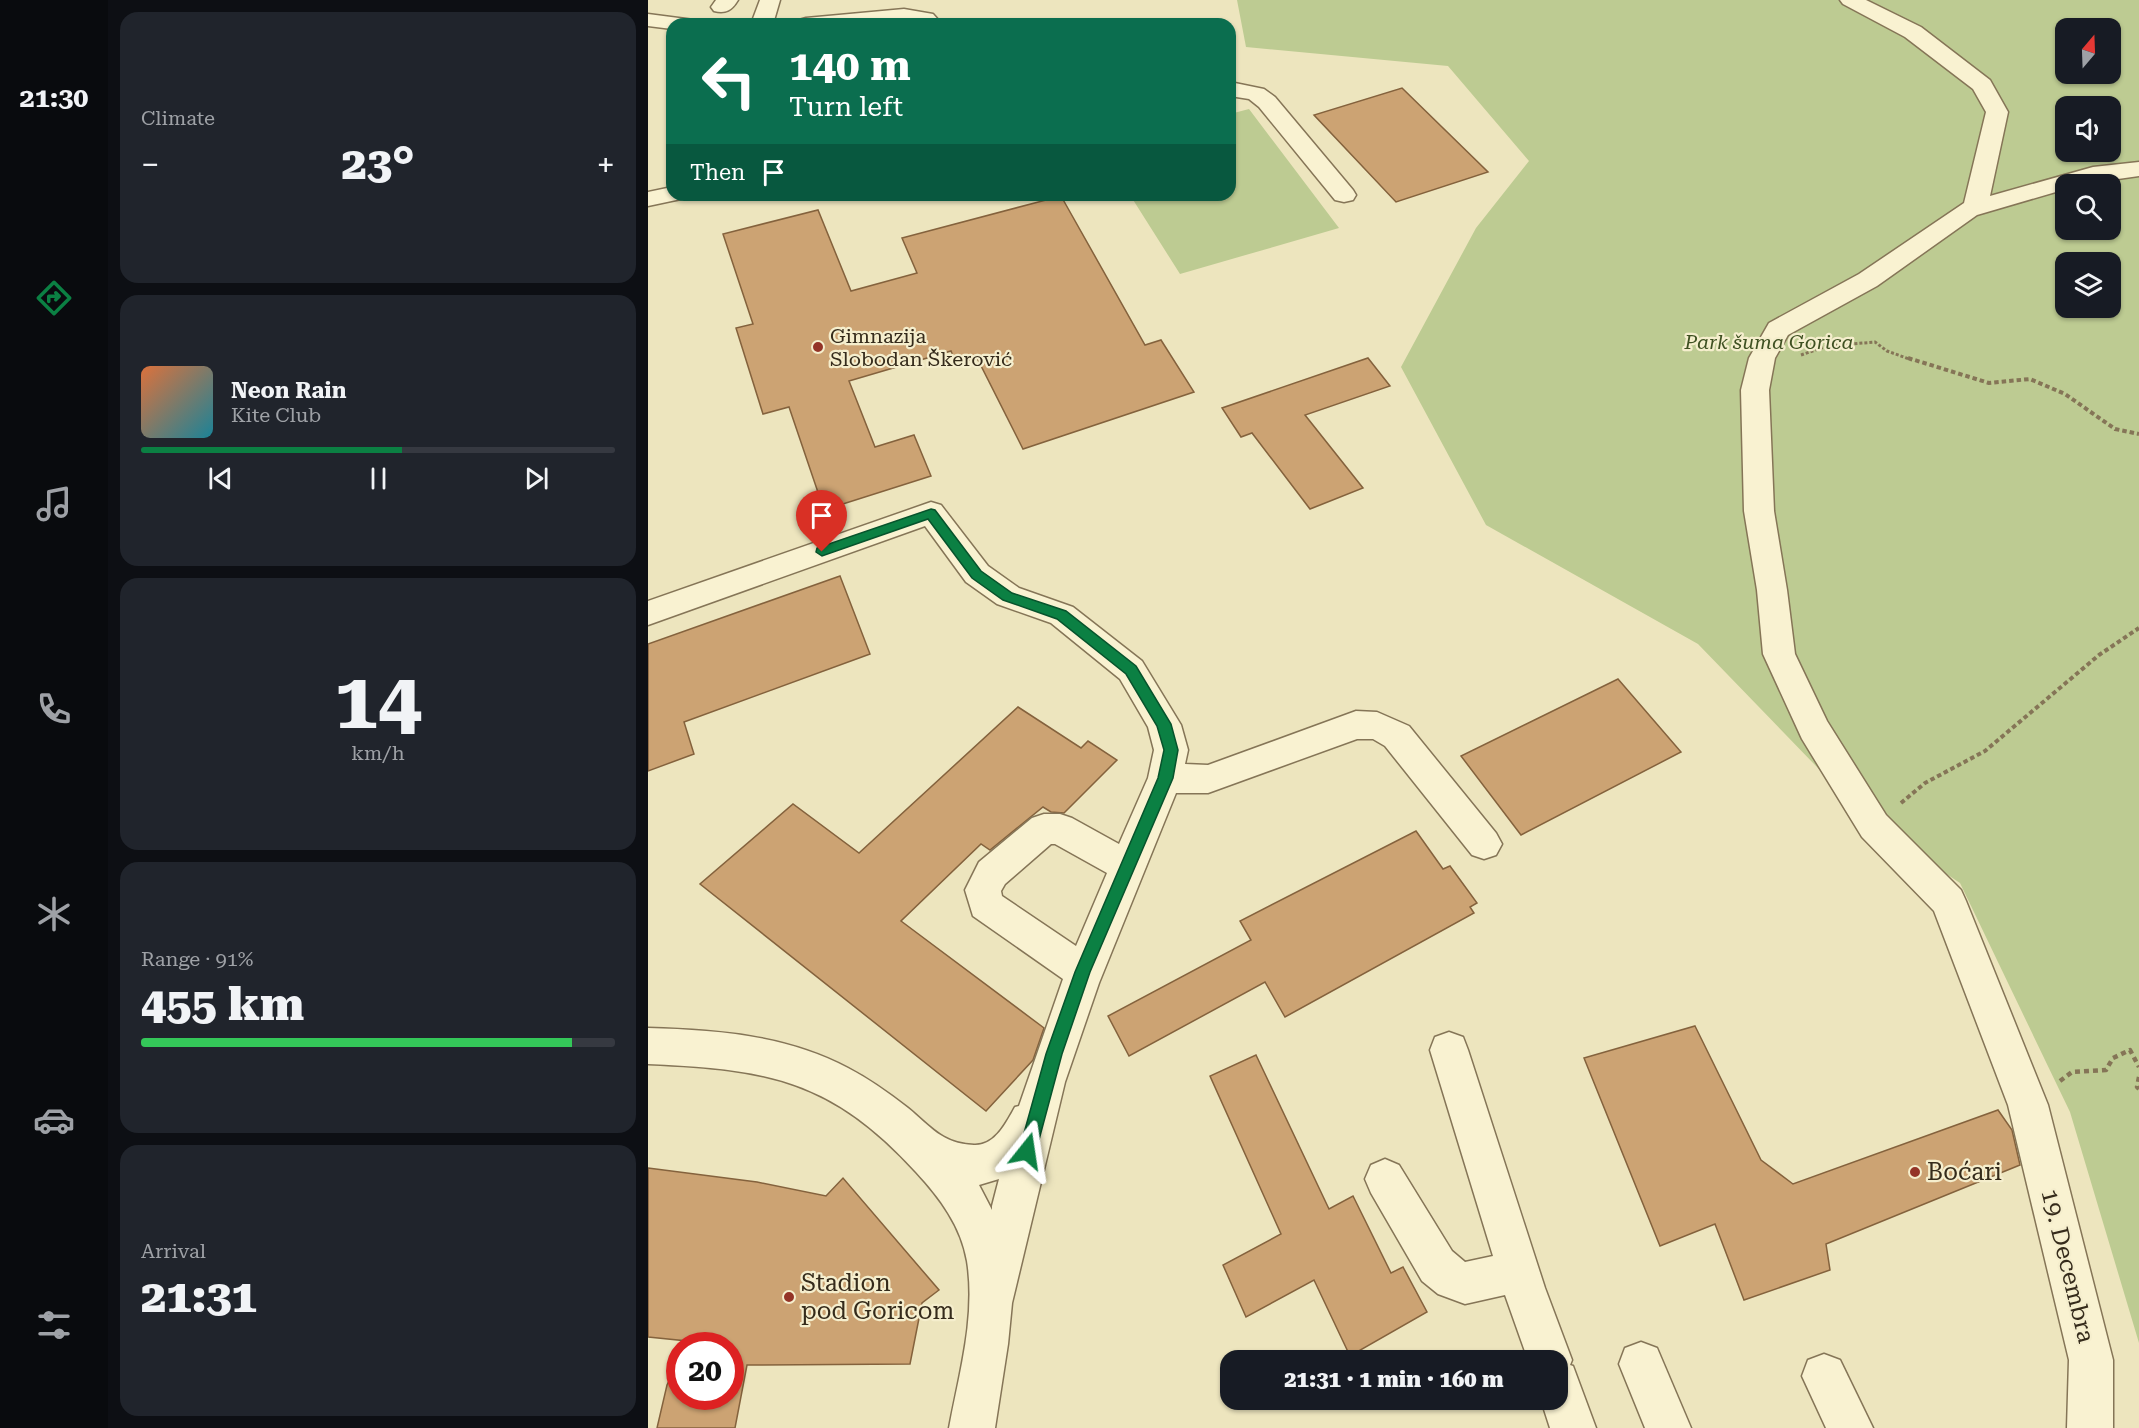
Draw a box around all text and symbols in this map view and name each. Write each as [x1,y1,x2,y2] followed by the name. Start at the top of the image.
[2055,18,2121,84] north arrow
[2055,18,2121,318] map controls
[789,41,911,90] text: 140 m
[690,42,768,120] icon: left
[20,82,88,114] text: 21:30
[789,91,903,123] text: Turn left
[2055,96,2121,162] button: sound
[141,106,215,130] text: Climate
[342,137,415,190] text: 23°
[141,145,159,184] text: −
[597,145,615,184] text: +
[757,156,790,189] icon: arrive
[690,160,745,185] text: Then
[2055,174,2121,240] button: search
[2055,252,2121,318] button: layers
[33,277,75,319] icon: directions
[830,324,1012,371] place label: Gimnazija Slobodan Škerović
[1683,330,1854,354] park label: Park šuma Gorica
[811,340,825,354] marker: Gimnazija Slobodan Škerović
[231,378,346,403] text: Neon Rain
[231,403,321,427] text: Kite Club
[204,462,237,495] icon: previous
[362,462,395,495] icon: pause
[520,462,553,495] icon: next
[33,483,75,525] icon: music
[796,490,847,552] pin
[805,499,838,532] icon: arrive
[334,656,422,747] text: 14
[33,688,75,730] icon: phone
[351,741,405,765] text: km/h
[33,893,75,935] icon: climate
[141,947,253,971] text: Range · 91%
[141,978,304,1031] text: 455 km
[33,1099,75,1141] icon: car
[995,1119,1059,1183] position arrow
[1927,1158,2002,1186] place label: Boćari
[1908,1165,1922,1179] marker: Boćari
[2035,1186,2101,1346] street label: 19. Decembra
[141,1239,206,1263] text: Arrival
[801,1269,954,1325] place label: Stadion pod Goricom
[141,1270,257,1323] text: 21:31
[782,1290,796,1304] marker: Stadion pod Goricom
[33,1304,75,1346] icon: filters
[666,1332,744,1410] speed limit sign: 20
[1284,1367,1504,1392] text: 21:31 · 1 min · 160 m

